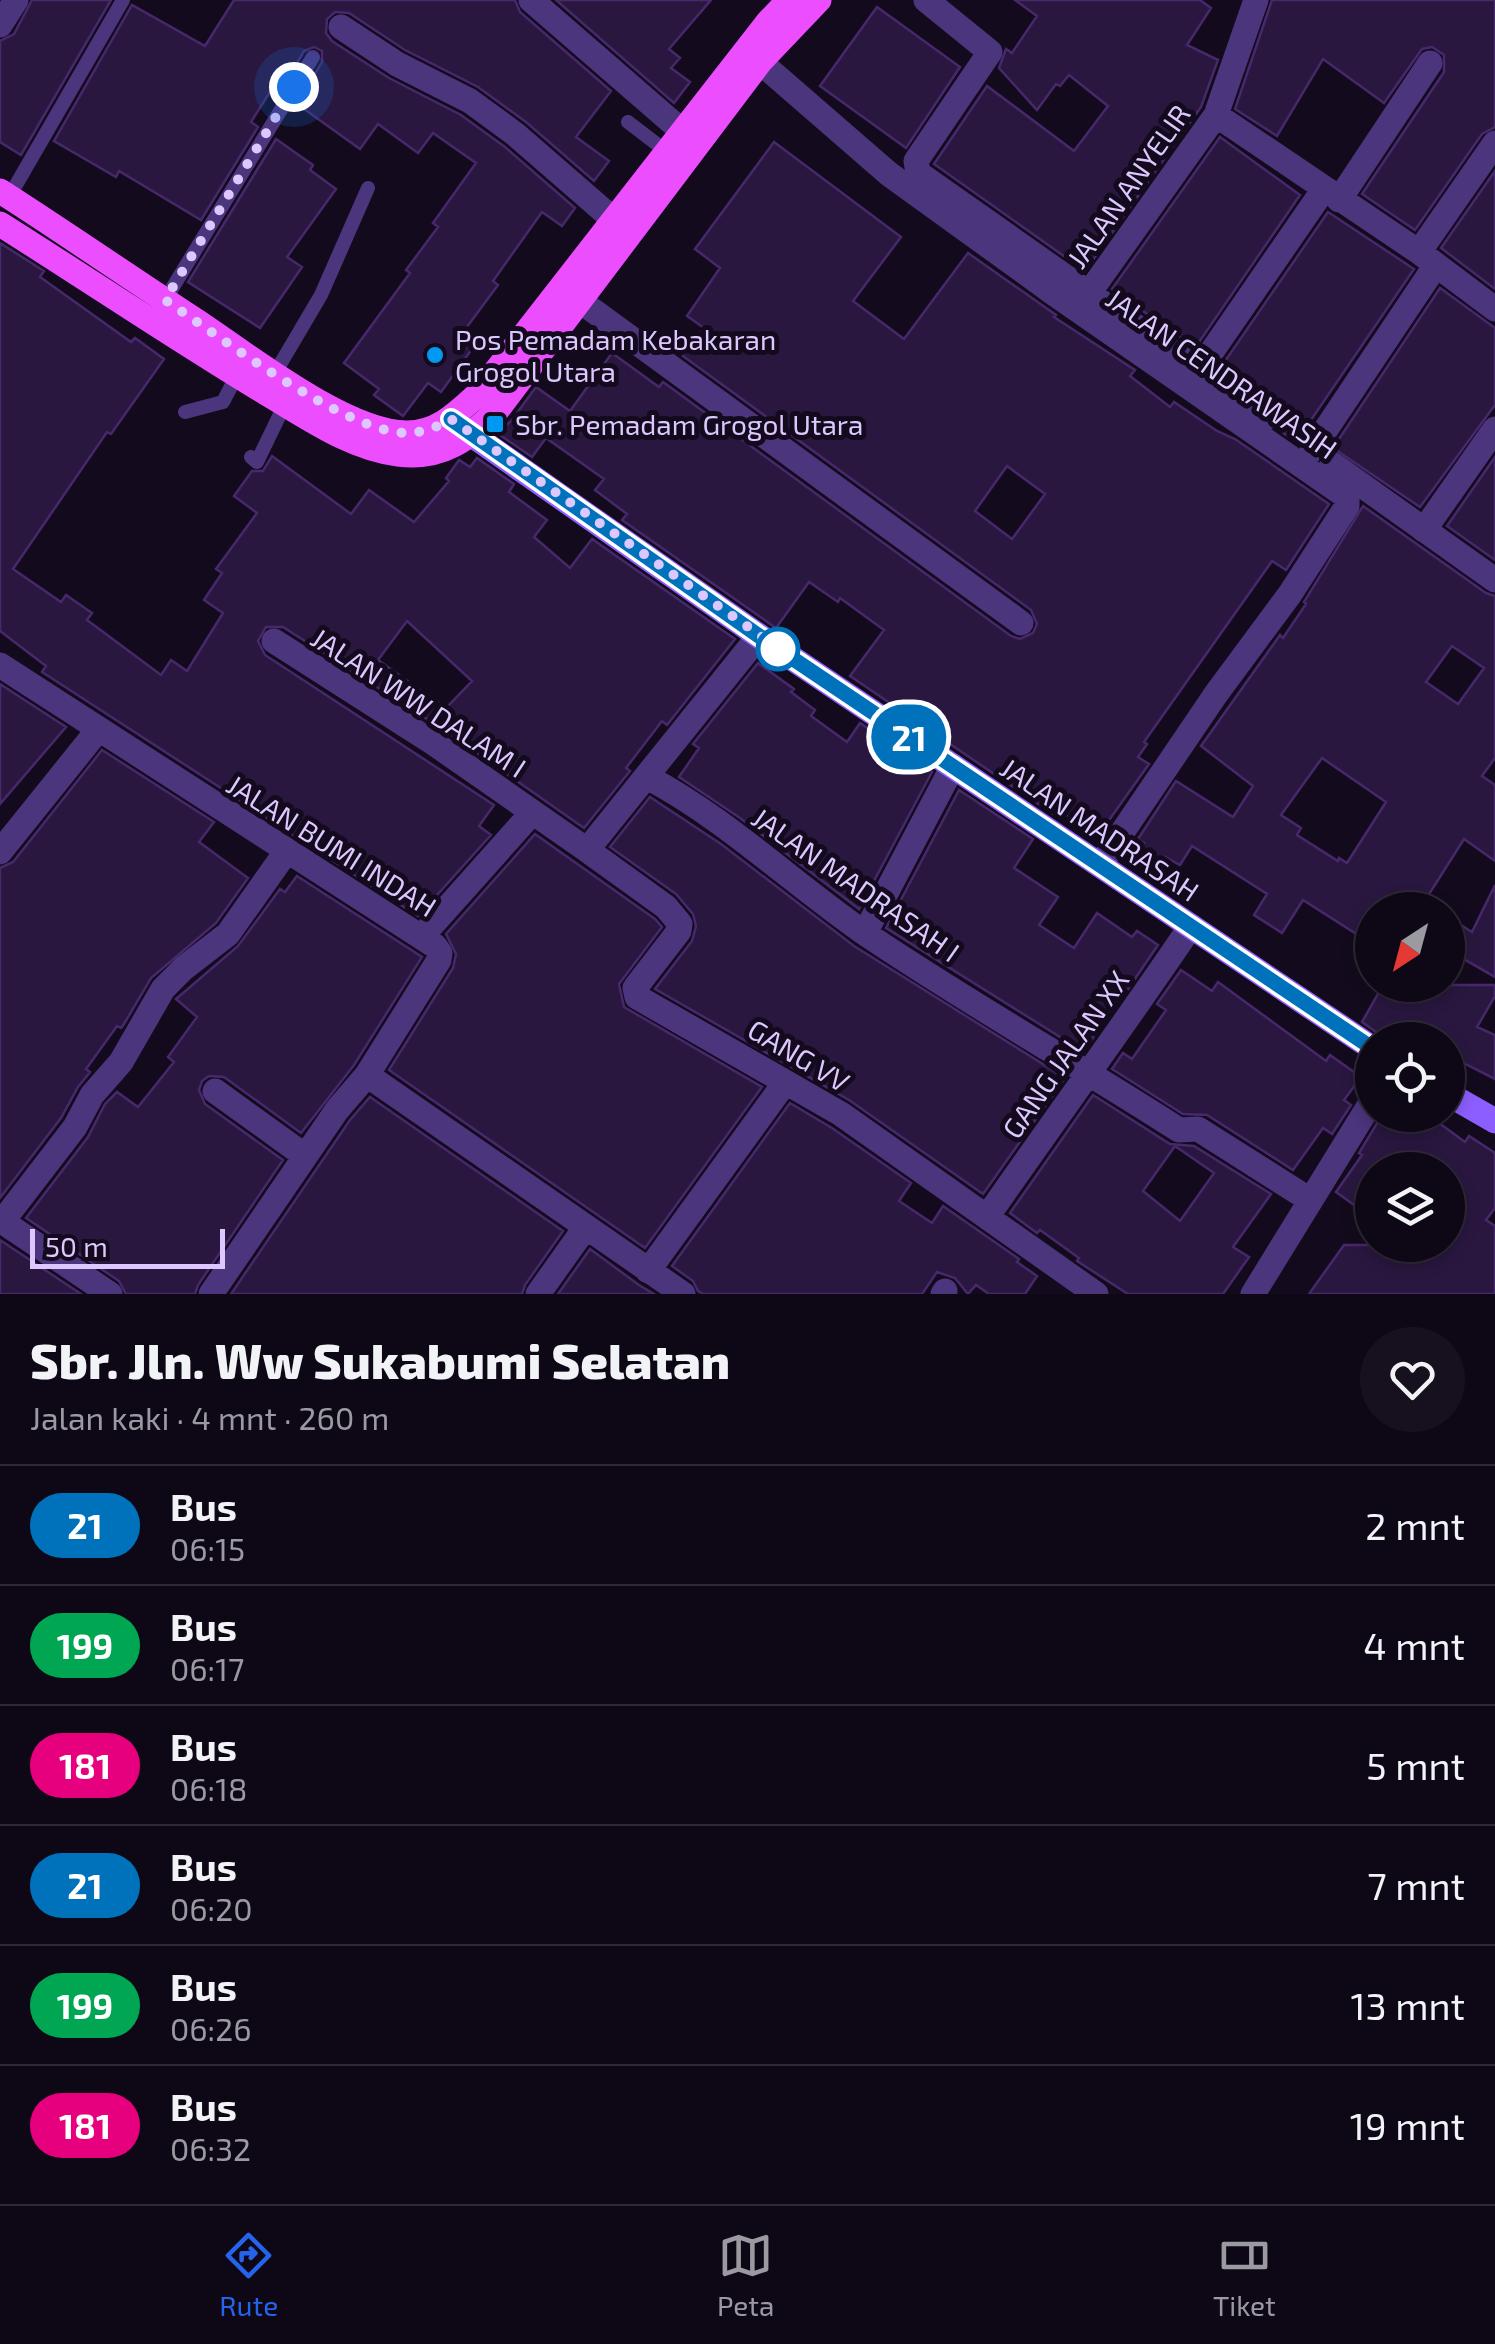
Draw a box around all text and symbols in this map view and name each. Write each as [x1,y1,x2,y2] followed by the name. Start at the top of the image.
[269,62,319,112] your location
[1059,98,1197,274] street label: JALAN ANYELIR
[1100,281,1344,465] street label: JALAN CENDRAWASIH
[455,322,776,388] place label: Pos Pemadam Kebakaran Grogol Utara
[424,344,446,366] marker: Pos Pemadam Kebakaran Grogol Utara
[515,407,863,441] place label: Sbr. Pemadam Grogol Utara
[484,413,506,435] marker: Sbr. Pemadam Grogol Utara
[305,620,533,784] street label: JALAN WW DALAM I
[757,628,799,670] unlabelled marker
[864,704,954,770] line badge: 21
[891,716,927,758] text: 21
[994,750,1206,908] street label: JALAN MADRASAH
[221,767,443,923] street label: JALAN BUMI INDAH
[746,800,966,968] street label: JALAN MADRASAH I
[1355,892,1465,1002] north arrow
[1355,892,1465,1262] map controls
[995,964,1135,1144] street label: GANG JALAN XX
[742,1012,856,1098] street label: GANG VV
[1355,1022,1465,1132] button: locate
[1355,1152,1465,1262] button: layers
[30,1224,225,1268] scale bar
[45,1229,108,1263] text: 50 m
[1360,1327,1465,1432] button: heart
[30,1331,730,1389] text: Sbr. Jln. Ww Sukabumi Selatan
[30,1398,389,1436] text: Jalan kaki · 4 mnt · 260 m
[170,1483,237,1529] text: Bus
[1365,1502,1465,1548] text: 2 mnt
[67,1504,103,1546] text: 21
[170,1529,245,1567] text: 06:15
[170,1603,237,1649] text: Bus
[1363,1622,1465,1668] text: 4 mnt
[57,1624,113,1666] text: 199
[170,1649,244,1687] text: 06:17
[170,1723,237,1769] text: Bus
[1366,1742,1465,1788] text: 5 mnt
[59,1744,111,1786] text: 181
[170,1769,247,1807] text: 06:18
[170,1843,237,1889] text: Bus
[1367,1862,1465,1908] text: 7 mnt
[67,1864,103,1906] text: 21
[170,1889,252,1927] text: 06:20
[170,1963,237,2009] text: Bus
[1350,1982,1465,2028] text: 13 mnt
[57,1984,113,2026] text: 199
[170,2009,251,2047] text: 06:26
[170,2083,237,2129] text: Bus
[1350,2102,1465,2148] text: 19 mnt
[59,2104,111,2146] text: 181
[170,2129,251,2167] text: 06:32
[219,2228,278,2322] tab: Rute
[717,2228,774,2322] tab: Peta
[1213,2228,1276,2322] tab: Tiket

